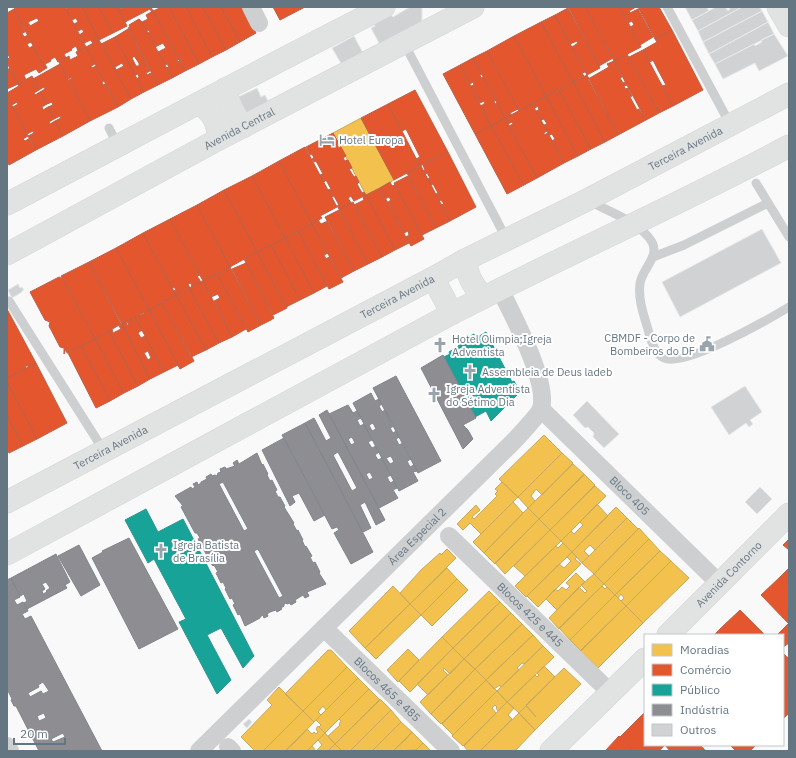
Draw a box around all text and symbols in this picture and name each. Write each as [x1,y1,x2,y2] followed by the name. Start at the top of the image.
[201,104,277,153] street label: Avenida Central
[646,123,725,174] street label: Terceira Avenida
[318,131,336,149] hotel icon: Hotel Europa
[339,133,404,147] place label: Hotel Europa
[358,271,437,322] street label: Terceira Avenida
[604,331,695,358] place label: CBMDF - Corpo de Bombeiros do DF
[452,332,552,359] place label: Hotel Olimpia;Igreja Adventista
[698,335,716,353] public building icon: CBMDF - Corpo de Bombeiros do DF
[431,336,449,354] church icon: Hotel Olimpia;Igreja Adventista
[461,363,479,381] church icon: Assembleia de Deus ladeb
[482,365,612,379] place label: Assembleia de Deus ladeb
[446,382,530,409] place label: Igreja Adventista do Sétimo Dia
[425,386,443,404] church icon: Igreja Adventista do Sétimo Dia
[71,422,150,473] street label: Terceira Avenida
[607,473,653,518] street label: Bloco 405
[385,505,449,568] street label: Área Especial 2
[173,538,239,565] place label: Igreja Batista de Brasília
[693,538,765,610] street label: Avenida Contorno
[152,542,170,560] church icon: Igreja Batista de Brasília
[494,579,566,650] street label: Blocos 425 e 445
[644,634,784,746] legend
[680,642,730,657] text: Moradias
[351,654,423,724] street label: Blocos 465 e 485
[680,662,732,677] text: Comércio
[680,682,720,697] text: Público
[680,702,730,717] text: Indústria
[14,720,65,746] scale bar
[680,722,717,737] text: Outros
[20,726,48,741] text: 20 m

